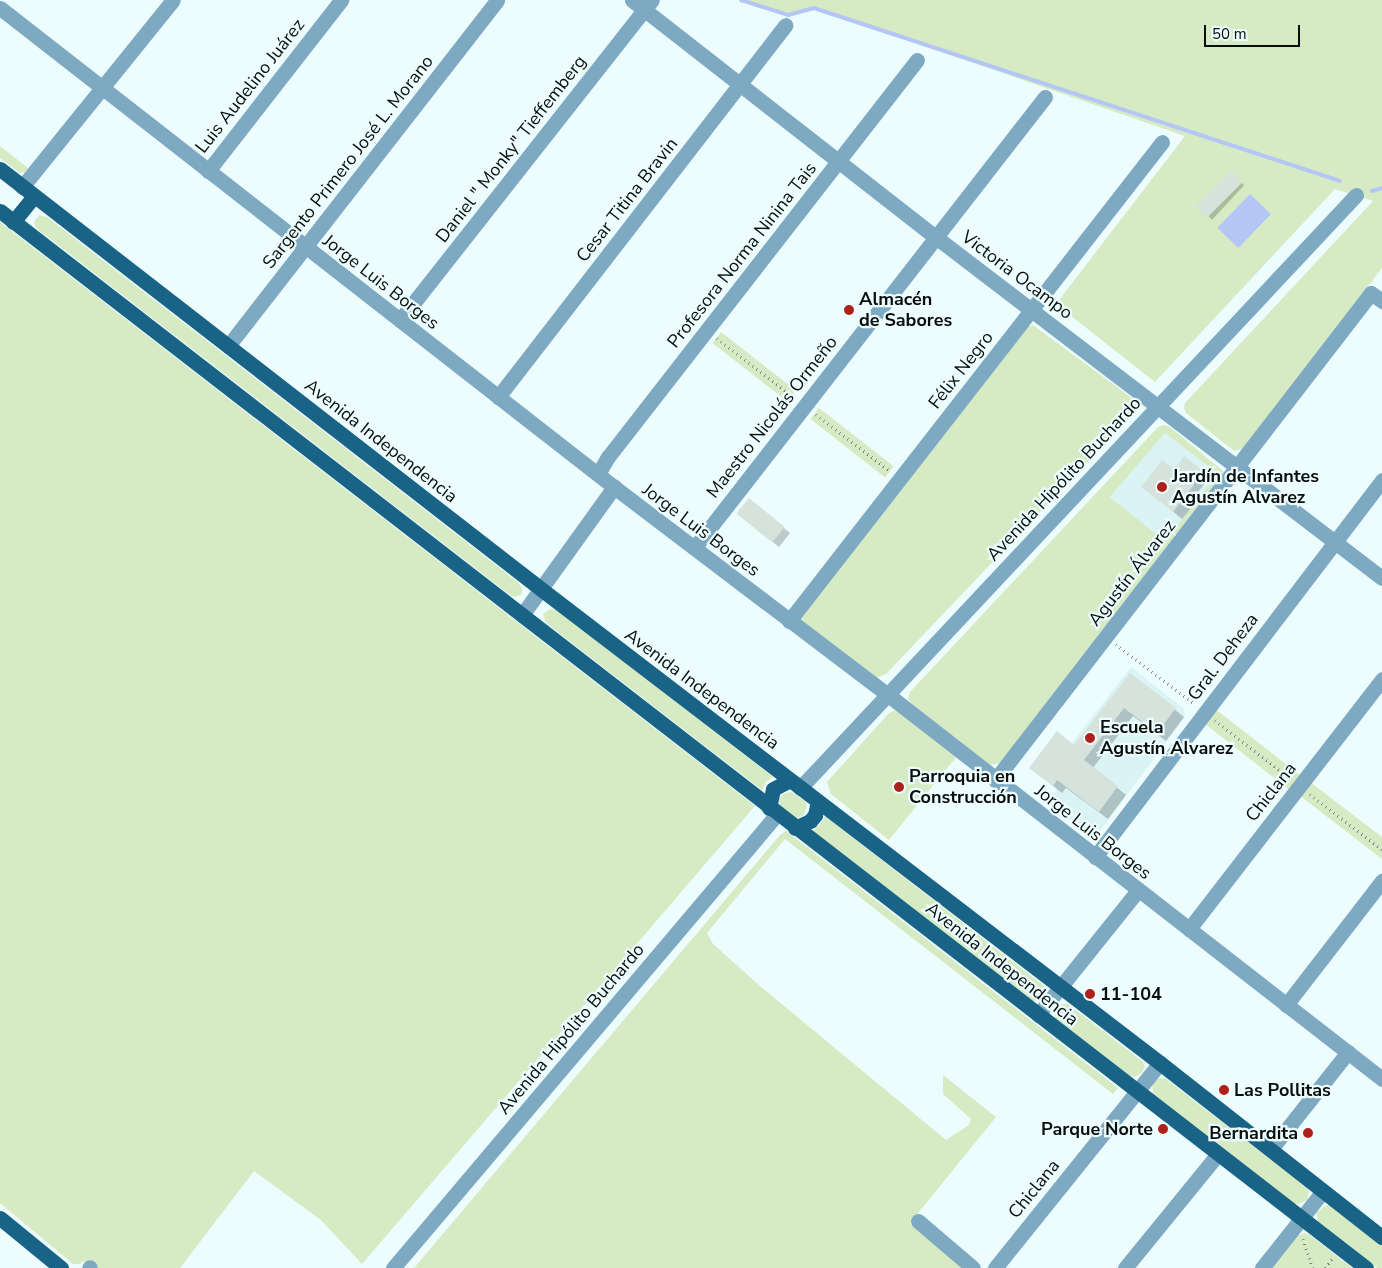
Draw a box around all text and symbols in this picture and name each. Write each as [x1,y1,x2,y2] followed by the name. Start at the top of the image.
[191,15,309,157] street label: Luis Audelino Juárez
[1207,15,1303,47] scale bar
[1212,24,1247,44] text: 50 m
[258,51,438,273] street label: Sargento Primero José L. Morano
[431,51,591,247] street label: Daniel " Monky" Tieffemberg
[572,134,682,266] street label: Cesar Titina Bravin
[663,158,821,352] street label: Profesora Norma Ninina Tais
[957,226,1077,324] street label: Victoria Ocampo
[319,230,443,334] street label: Jorge Luis Borges
[859,289,952,332] place label: Almacén de Sabores
[843,304,855,316] marker: Almacén de Sabores
[924,327,998,413] street label: Félix Negro
[702,332,842,502] street label: Maestro Nicolás Ormeño
[300,375,462,507] street label: Avenida Independencia
[982,393,1146,565] street label: Avenida Hipólito Buchardo
[1172,466,1319,508] place label: Jardín de Infantes Agustín Alvarez
[638,479,764,581] street label: Jorge Luis Borges
[1156,481,1168,493] marker: Jardín de Infantes Agustín Alvarez
[1084,516,1180,630] street label: Agustín Álvarez
[1183,609,1263,705] street label: Gral. Deheza
[620,624,784,754] street label: Avenida Independencia
[1100,717,1233,760] place label: Escuela Agustín Alvarez
[1084,732,1096,744] marker: Escuela Agustín Alvarez
[1241,758,1301,826] street label: Chiclana
[909,766,1017,809] place label: Parroquia en Construcción
[1031,780,1155,884] street label: Jorge Luis Borges
[893,781,905,793] marker: Parroquia en Construcción
[921,898,1083,1030] street label: Avenida Independencia
[493,939,649,1119] street label: Avenida Hipólito Buchardo
[1100,983,1162,1005] place label: 11-104
[1084,988,1096,1000] marker: 11-104
[1234,1079,1331,1101] place label: Las Pollitas
[1218,1084,1230,1096] marker: Las Pollitas
[1041,1118,1153,1140] place label: Parque Norte
[1209,1122,1298,1144] place label: Bernardita
[1157,1123,1169,1135] marker: Parque Norte
[1302,1127,1314,1139] marker: Bernardita
[1004,1155,1064,1223] street label: Chiclana

